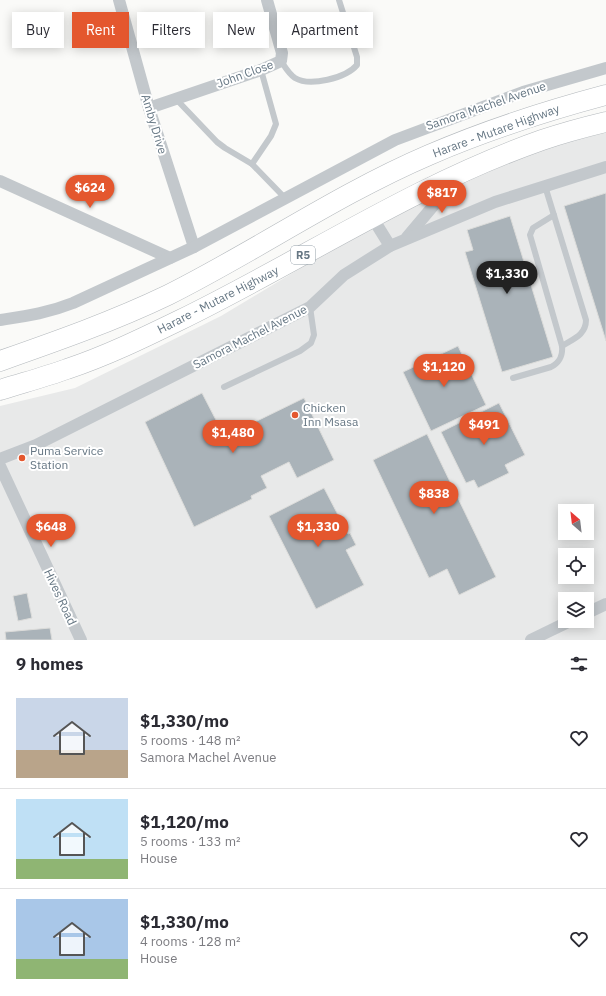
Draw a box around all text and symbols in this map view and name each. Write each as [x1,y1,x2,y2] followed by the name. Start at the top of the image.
[12,12,64,48] chip: Buy
[72,12,129,48] chip: Rent
[137,12,205,48] chip: Filters
[213,12,269,48] chip: New
[277,12,373,48] chip: Apartment
[214,56,276,91] street label: John Close
[424,78,548,133] street label: Samora Machel Avenue
[138,92,171,156] street label: Amby Drive
[430,101,561,160] street label: Harare - Mutare Highway
[66,175,114,209] pin: $624
[74,179,106,196] text: $624
[418,180,466,214] pin: $817
[426,184,458,201] text: $817
[291,246,315,264] road number: R5
[474,261,540,295] pin: $1,330
[155,262,281,337] street label: Harare - Mutare Highway
[485,265,529,282] text: $1,330
[190,301,310,372] street label: Samora Machel Avenue
[411,354,477,388] pin: $1,120
[422,358,466,375] text: $1,120
[303,400,359,429] place label: Chicken Inn Msasa
[290,410,300,420] marker: Chicken Inn Msasa
[460,412,508,446] pin: $491
[468,416,500,433] text: $491
[200,420,266,454] pin: $1,480
[211,424,255,441] text: $1,480
[30,443,104,472] place label: Puma Service Station
[17,453,27,463] marker: Puma Service Station
[410,481,458,515] pin: $838
[418,485,450,502] text: $838
[558,504,594,540] north arrow
[558,504,594,628] map controls
[27,514,75,548] pin: $648
[285,514,351,548] pin: $1,330
[35,518,67,535] text: $648
[296,518,340,535] text: $1,330
[558,548,594,584] button: locate
[41,566,80,627] street label: Hives Road
[558,592,594,628] button: layers
[16,653,83,675] text: 9 homes
[568,653,590,675] icon: filters
[140,710,229,732] text: $1,330/mo
[48,714,96,762] icon: home
[568,727,590,749] icon: heart
[140,732,241,749] text: 5 rooms · 148 m²
[140,749,276,766] text: Samora Machel Avenue
[140,811,229,833] text: $1,120/mo
[48,815,96,863] icon: home
[568,828,590,850] icon: heart
[140,833,241,850] text: 5 rooms · 133 m²
[140,850,177,867] text: House
[140,911,229,933] text: $1,330/mo
[48,915,96,963] icon: home
[568,928,590,950] icon: heart
[140,933,241,950] text: 4 rooms · 128 m²
[140,950,177,967] text: House

